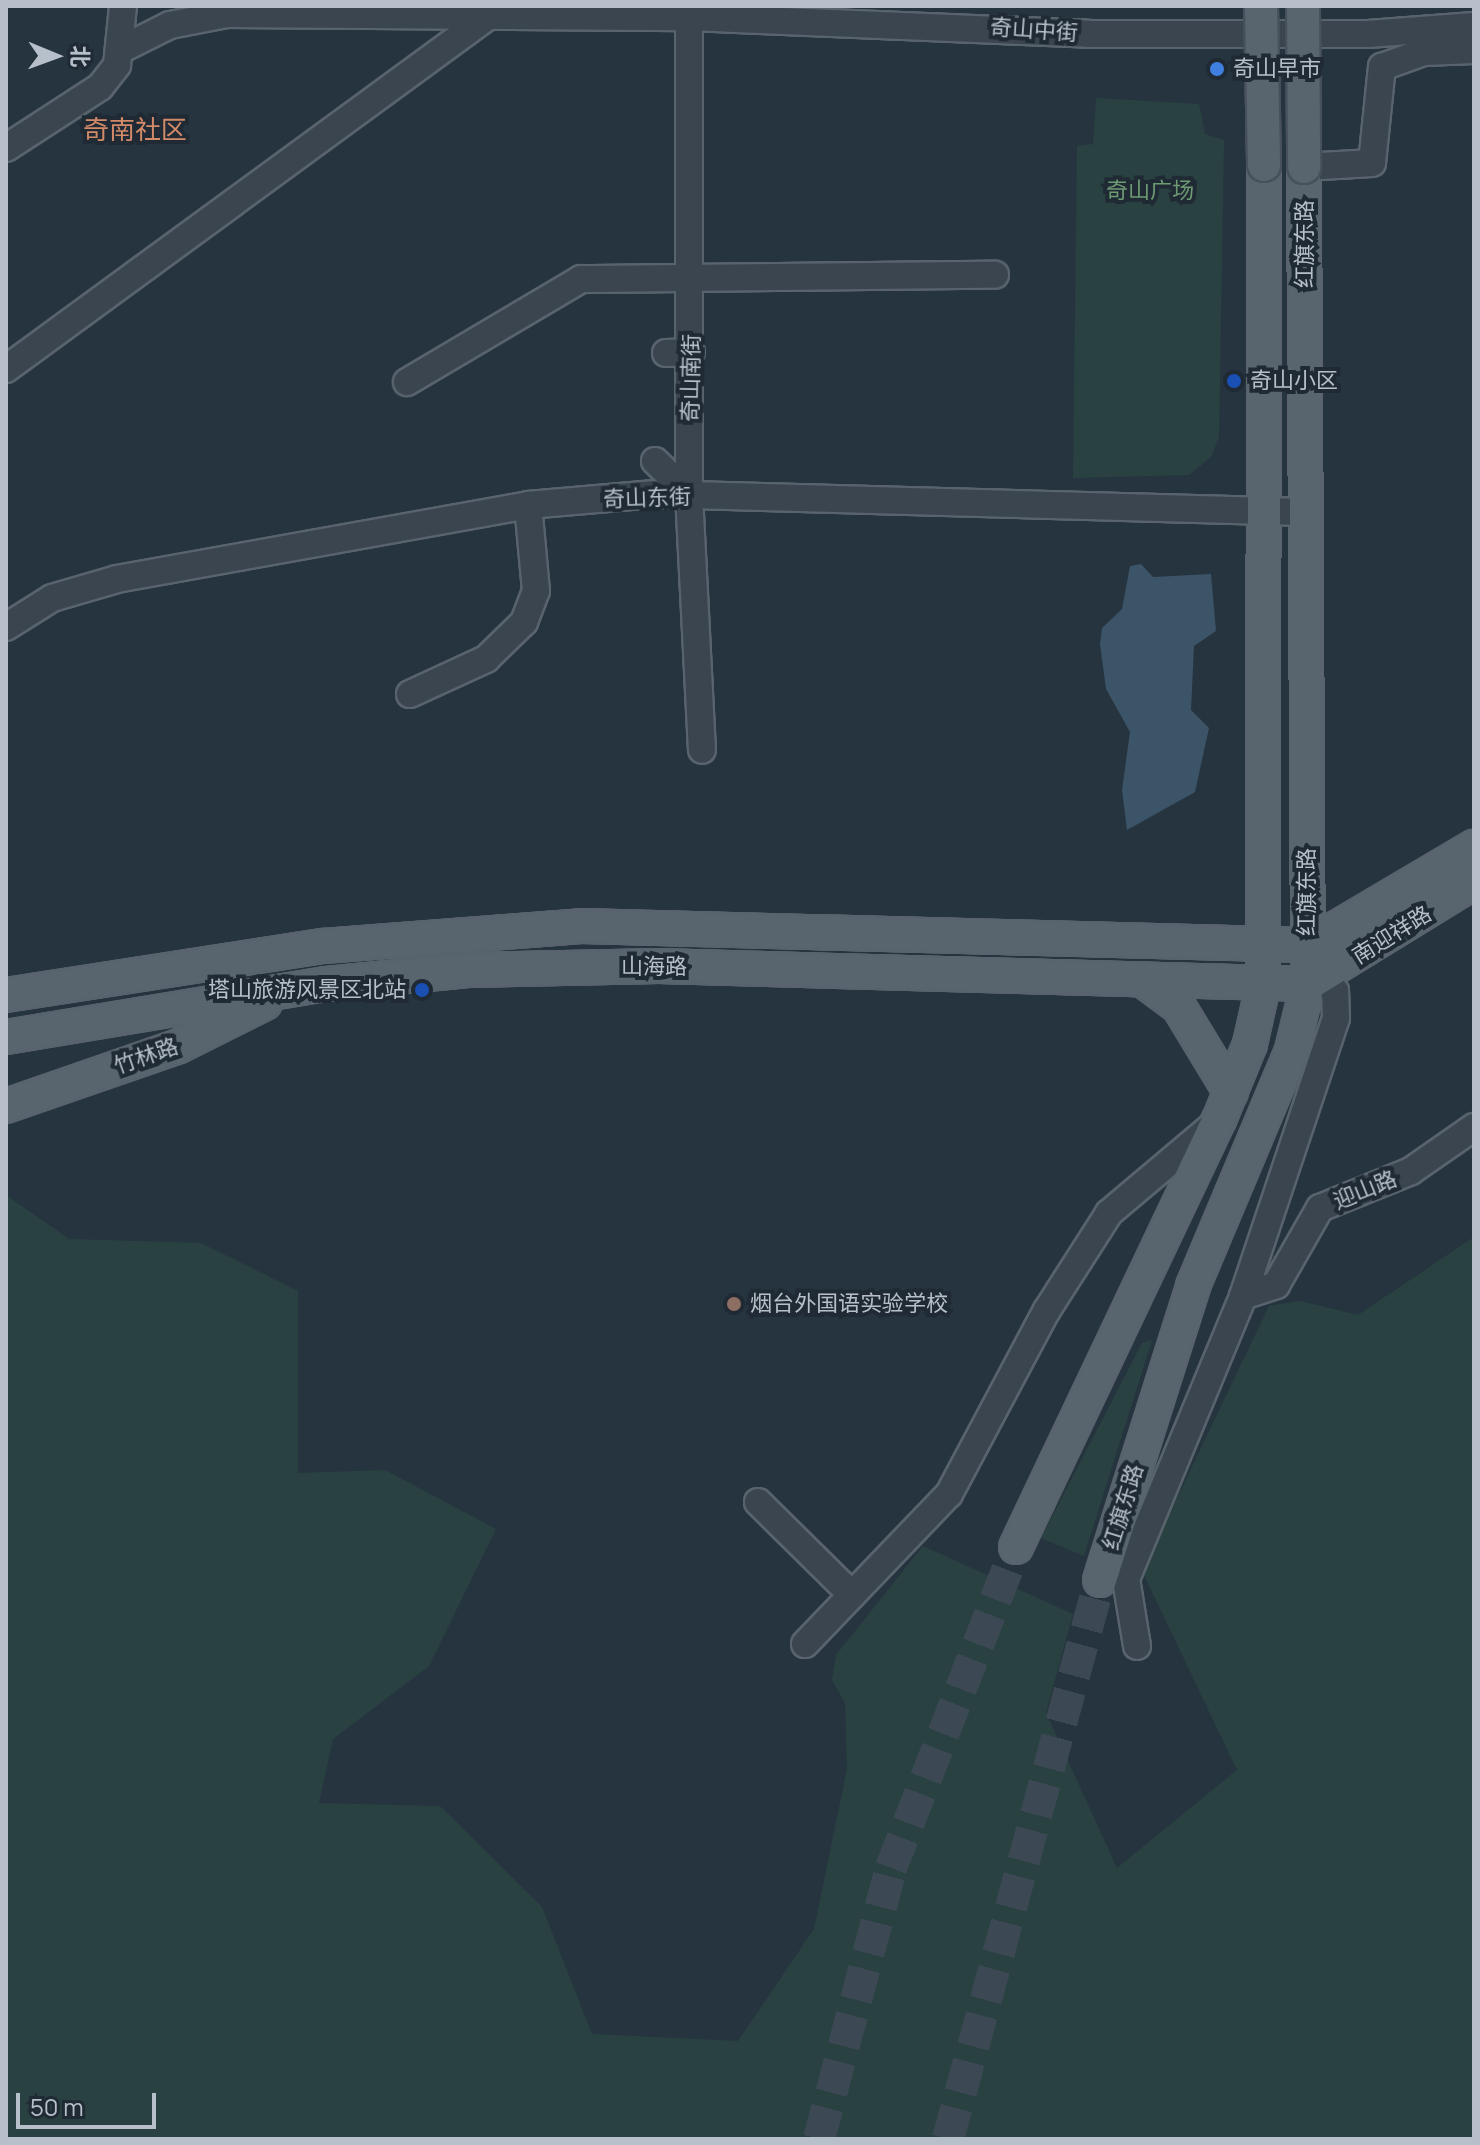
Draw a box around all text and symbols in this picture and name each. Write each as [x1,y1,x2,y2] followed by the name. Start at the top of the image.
[989,14,1079,46] street label: 奇山中街
[16,16,96,96] north arrow
[65,45,95,68] text: 北
[1233,56,1321,82] place label: 奇山早市
[1208,60,1226,78] marker: 奇山早市
[83,114,187,146] district label: 奇南社区
[1106,178,1194,204] park label: 奇山广场
[1292,200,1318,288] street label: 红旗东路
[677,334,705,422] street label: 奇山南街
[1250,368,1338,394] place label: 奇山小区
[1225,372,1243,390] marker: 奇山小区
[603,483,691,513] street label: 奇山东街
[1294,848,1320,936] street label: 红旗东路
[1348,900,1436,970] street label: 南迎祥路
[621,954,687,980] street label: 山海路
[208,977,406,1003] place label: 塔山旅游风景区北站
[413,981,431,999] marker: 塔山旅游风景区北站
[111,1033,181,1079] street label: 竹林路
[1329,1165,1401,1215] street label: 迎山路
[750,1291,948,1317] place label: 烟台外国语实验学校
[725,1295,743,1313] marker: 烟台外国语实验学校
[1098,1461,1148,1553] street label: 红旗东路
[20,2077,160,2127] scale bar
[30,2090,84,2123] text: 50 m

